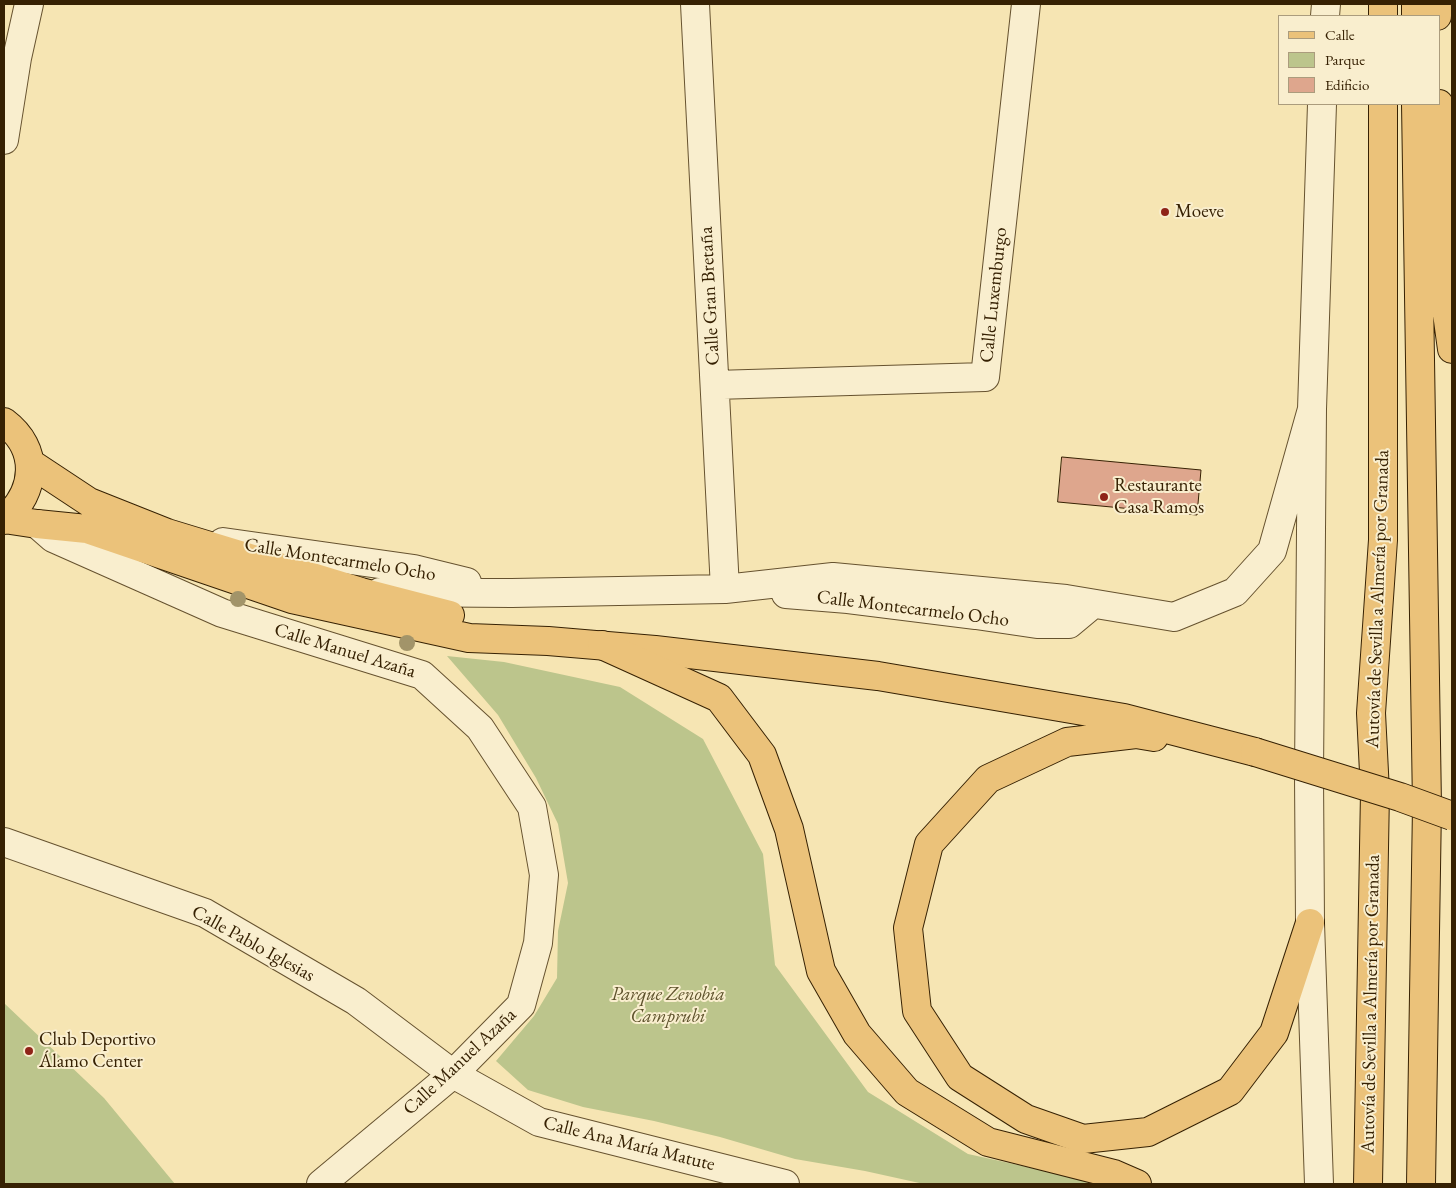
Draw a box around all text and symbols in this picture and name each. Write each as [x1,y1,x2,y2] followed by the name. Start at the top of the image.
[1278,15,1441,105] legend
[1325,25,1355,44] text: Calle
[1325,50,1365,69] text: Parque
[1325,75,1369,94] text: Edificio
[1175,201,1224,223] place label: Moeve
[1159,206,1171,218] marker: Moeve
[695,226,725,366] street label: Calle Gran Bretaña
[976,226,1012,364] street label: Calle Luxemburgo
[1361,449,1395,749] street label: Autovía de Sevilla a Almería por Granada
[1114,475,1204,519] place label: Restaurante Casa Ramos
[1098,491,1110,503] marker: Restaurante Casa Ramos
[243,534,437,586] street label: Calle Montecarmelo Ocho
[816,586,1010,632] street label: Calle Montecarmelo Ocho
[272,619,418,683] street label: Calle Manuel Azaña
[1357,854,1385,1154] street label: Autovía de Sevilla a Almería por Granada
[188,901,318,987] street label: Calle Pablo Iglesias
[611,984,725,1028] park label: Parque Zenobia Camprubi
[399,1004,521,1120] street label: Calle Manuel Azaña
[39,1029,156,1073] place label: Club Deportivo Álamo Center
[23,1045,35,1057] marker: Club Deportivo Álamo Center
[541,1112,717,1176] street label: Calle Ana María Matute

